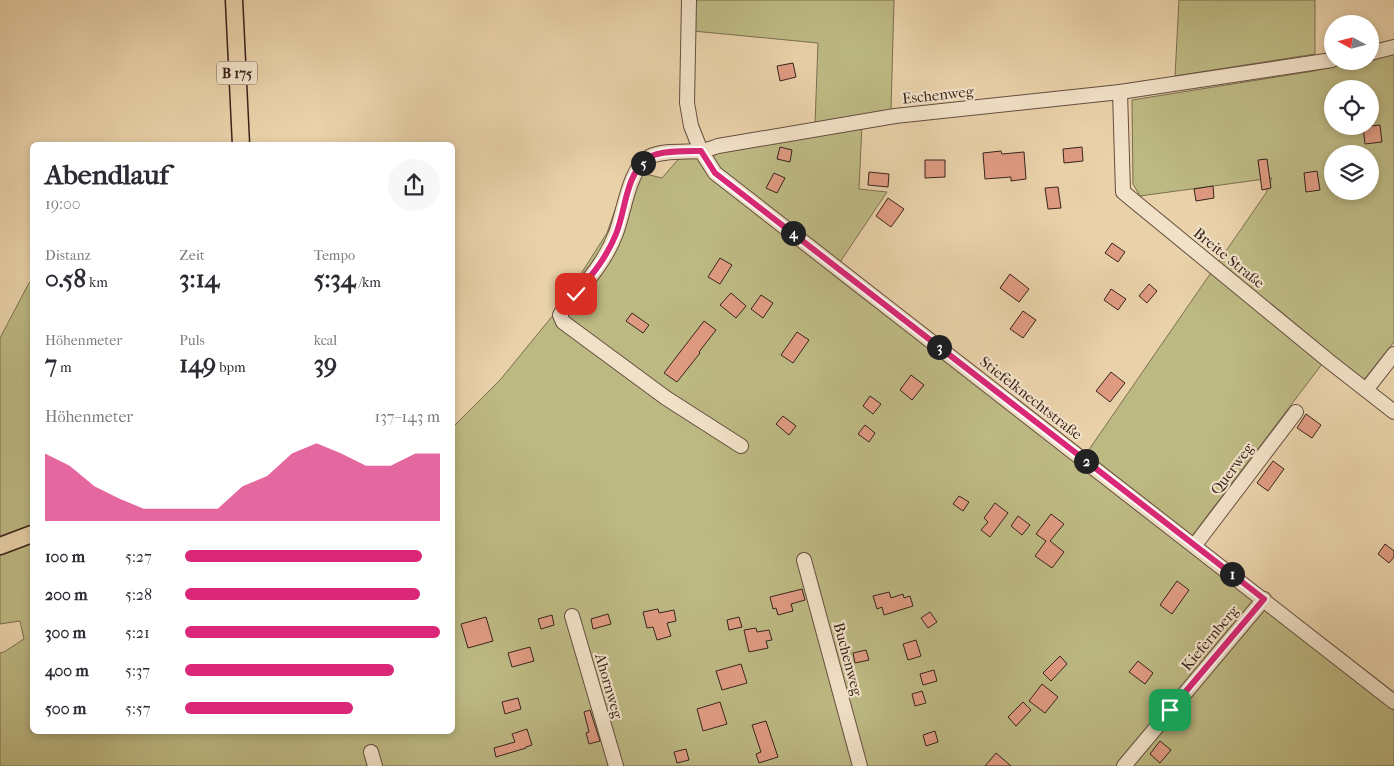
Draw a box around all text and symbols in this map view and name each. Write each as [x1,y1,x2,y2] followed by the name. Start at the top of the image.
[1324,15,1379,70] north arrow
[1324,15,1379,200] map controls
[217,62,257,84] road number: B 175
[1324,80,1379,135] button: locate
[901,82,976,108] street label: Eschenweg
[1324,145,1379,200] button: layers
[630,150,656,176] pin: 5
[640,155,647,172] text: 5
[45,158,169,191] text: Abendlauf
[388,159,440,211] button: share
[45,194,81,213] text: 19:00
[780,220,806,246] pin: 4
[1190,224,1268,292] street label: Breite Straße
[789,225,798,242] text: 4
[45,247,91,264] text: Distanz
[179,247,205,264] text: Zeit
[314,247,355,264] text: Tempo
[45,264,86,293] text: 0.58
[179,264,219,293] text: 3:14
[314,264,356,293] text: 5:34
[555,273,597,315] pin
[86,274,108,291] text: km
[356,274,381,291] text: /km
[562,280,590,308] icon: check
[45,332,122,349] text: Höhenmeter
[179,332,205,349] text: Puls
[314,332,337,349] text: kcal
[926,334,952,360] pin: 3
[937,339,942,356] text: 3
[45,349,57,378] text: 7
[179,349,216,378] text: 149
[314,349,337,378] text: 39
[976,352,1086,444] street label: Stiefelknechtstraße
[57,359,72,376] text: m
[216,359,246,376] text: bpm
[45,407,133,426] text: Höhenmeter
[375,407,440,426] text: 137–143 m
[1207,439,1258,498] street label: Querweg
[1074,448,1098,474] pin: 2
[1083,453,1090,470] text: 2
[45,547,85,566] text: 100 m
[125,547,152,566] text: 5:27
[1220,562,1244,586] pin: 1
[1230,566,1235,583] text: 1
[45,585,88,604] text: 200 m
[125,585,152,604] text: 5:28
[1178,601,1243,674] street label: Kiefernberg
[830,620,867,699] street label: Buchenweg
[45,623,86,642] text: 300 m
[125,623,150,642] text: 5:21
[591,651,627,721] street label: Ahornweg
[45,661,89,680] text: 400 m
[125,661,150,680] text: 5:37
[1149,689,1191,731] pin
[1156,696,1184,724] icon: arrive
[45,699,86,718] text: 500 m
[125,699,150,718] text: 5:57

